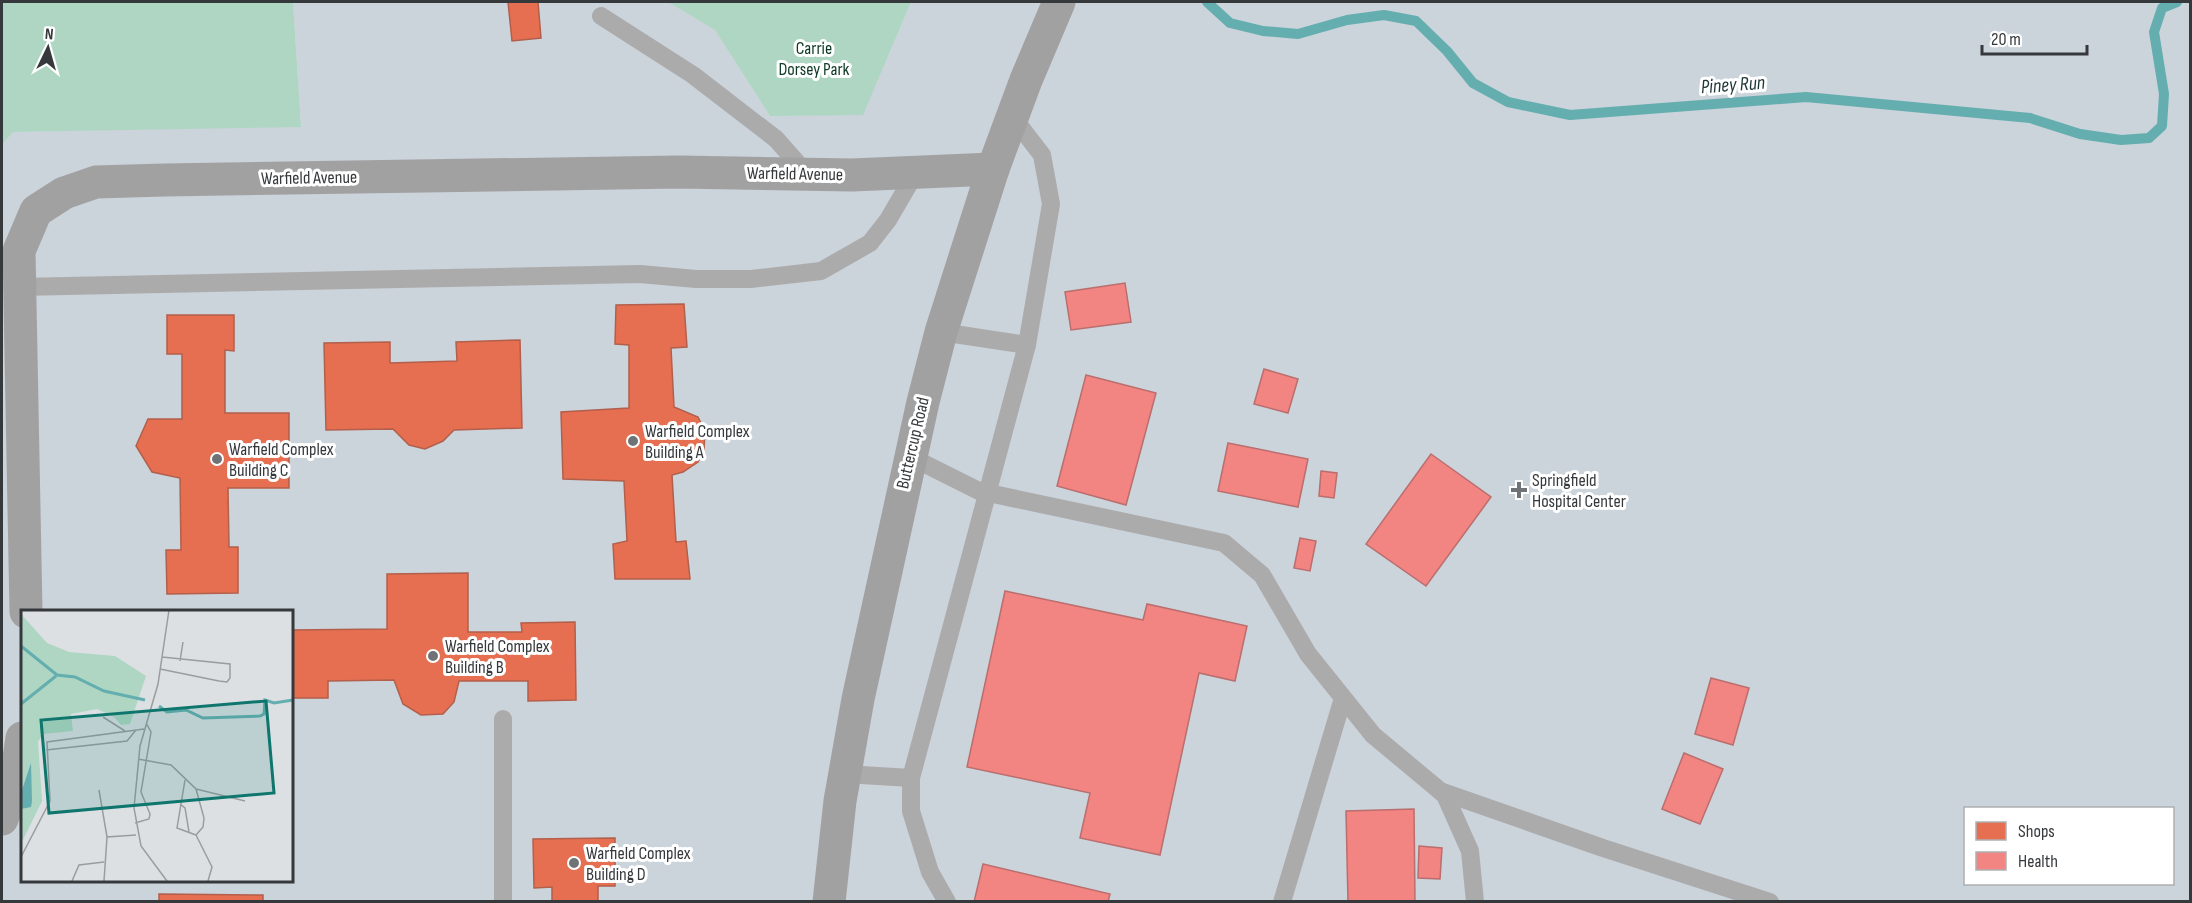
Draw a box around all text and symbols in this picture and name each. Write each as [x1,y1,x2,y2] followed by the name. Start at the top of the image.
[18,18,78,78] north arrow
[1982,18,2087,56] scale bar
[44,25,54,44] text: N
[1991,29,2021,50] text: 20 m
[779,38,850,80] park label: Carrie Dorsey Park
[1700,71,1766,99] water label: Piney Run
[747,163,843,185] street label: Warfield Avenue
[261,167,357,189] street label: Warfield Avenue
[892,395,934,491] street label: Buttercup Road
[645,421,750,463] place label: Warfield Complex Building A
[626,434,640,448] marker: Warfield Complex Building A
[229,439,334,481] place label: Warfield Complex Building C
[210,452,224,466] marker: Warfield Complex Building C
[1532,470,1626,512] place label: Springfield Hospital Center
[1510,481,1528,499] marker: Springfield Hospital Center
[21,610,292,882] inset map
[445,636,550,678] place label: Warfield Complex Building B
[426,649,440,663] marker: Warfield Complex Building B
[1964,807,2174,885] legend
[2018,821,2055,842] text: Shops
[586,843,691,885] place label: Warfield Complex Building D
[2018,851,2058,872] text: Health
[567,856,581,870] marker: Warfield Complex Building D

